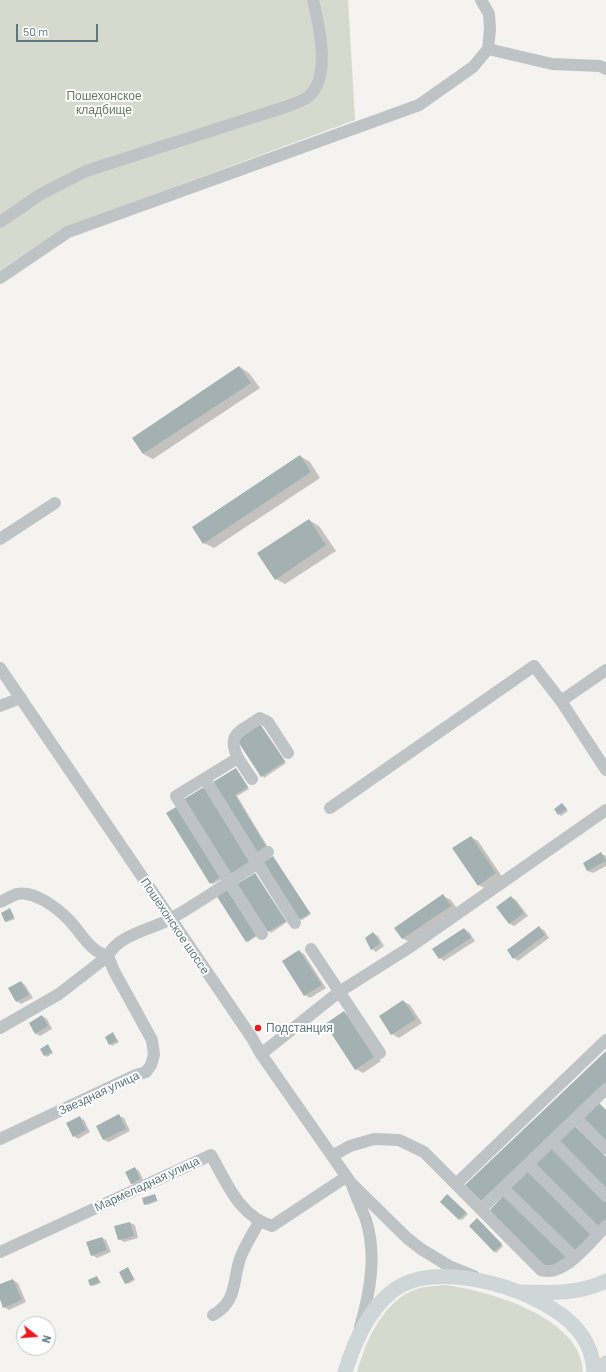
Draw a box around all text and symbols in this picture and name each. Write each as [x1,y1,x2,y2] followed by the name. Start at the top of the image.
[18,16,100,42] scale bar
[23,24,48,38] text: 50 m
[66,89,142,117] park label: Пошехонское кладбище
[138,875,212,977] street label: Пошехонское шоссе
[266,1021,333,1035] place label: Подстанция
[253,1023,263,1033] marker: Подстанция
[56,1068,142,1118] street label: Звездная улица
[92,1153,202,1215] street label: Мармеладная улица
[16,1316,56,1356] north arrow
[40,1334,54,1345] text: N

